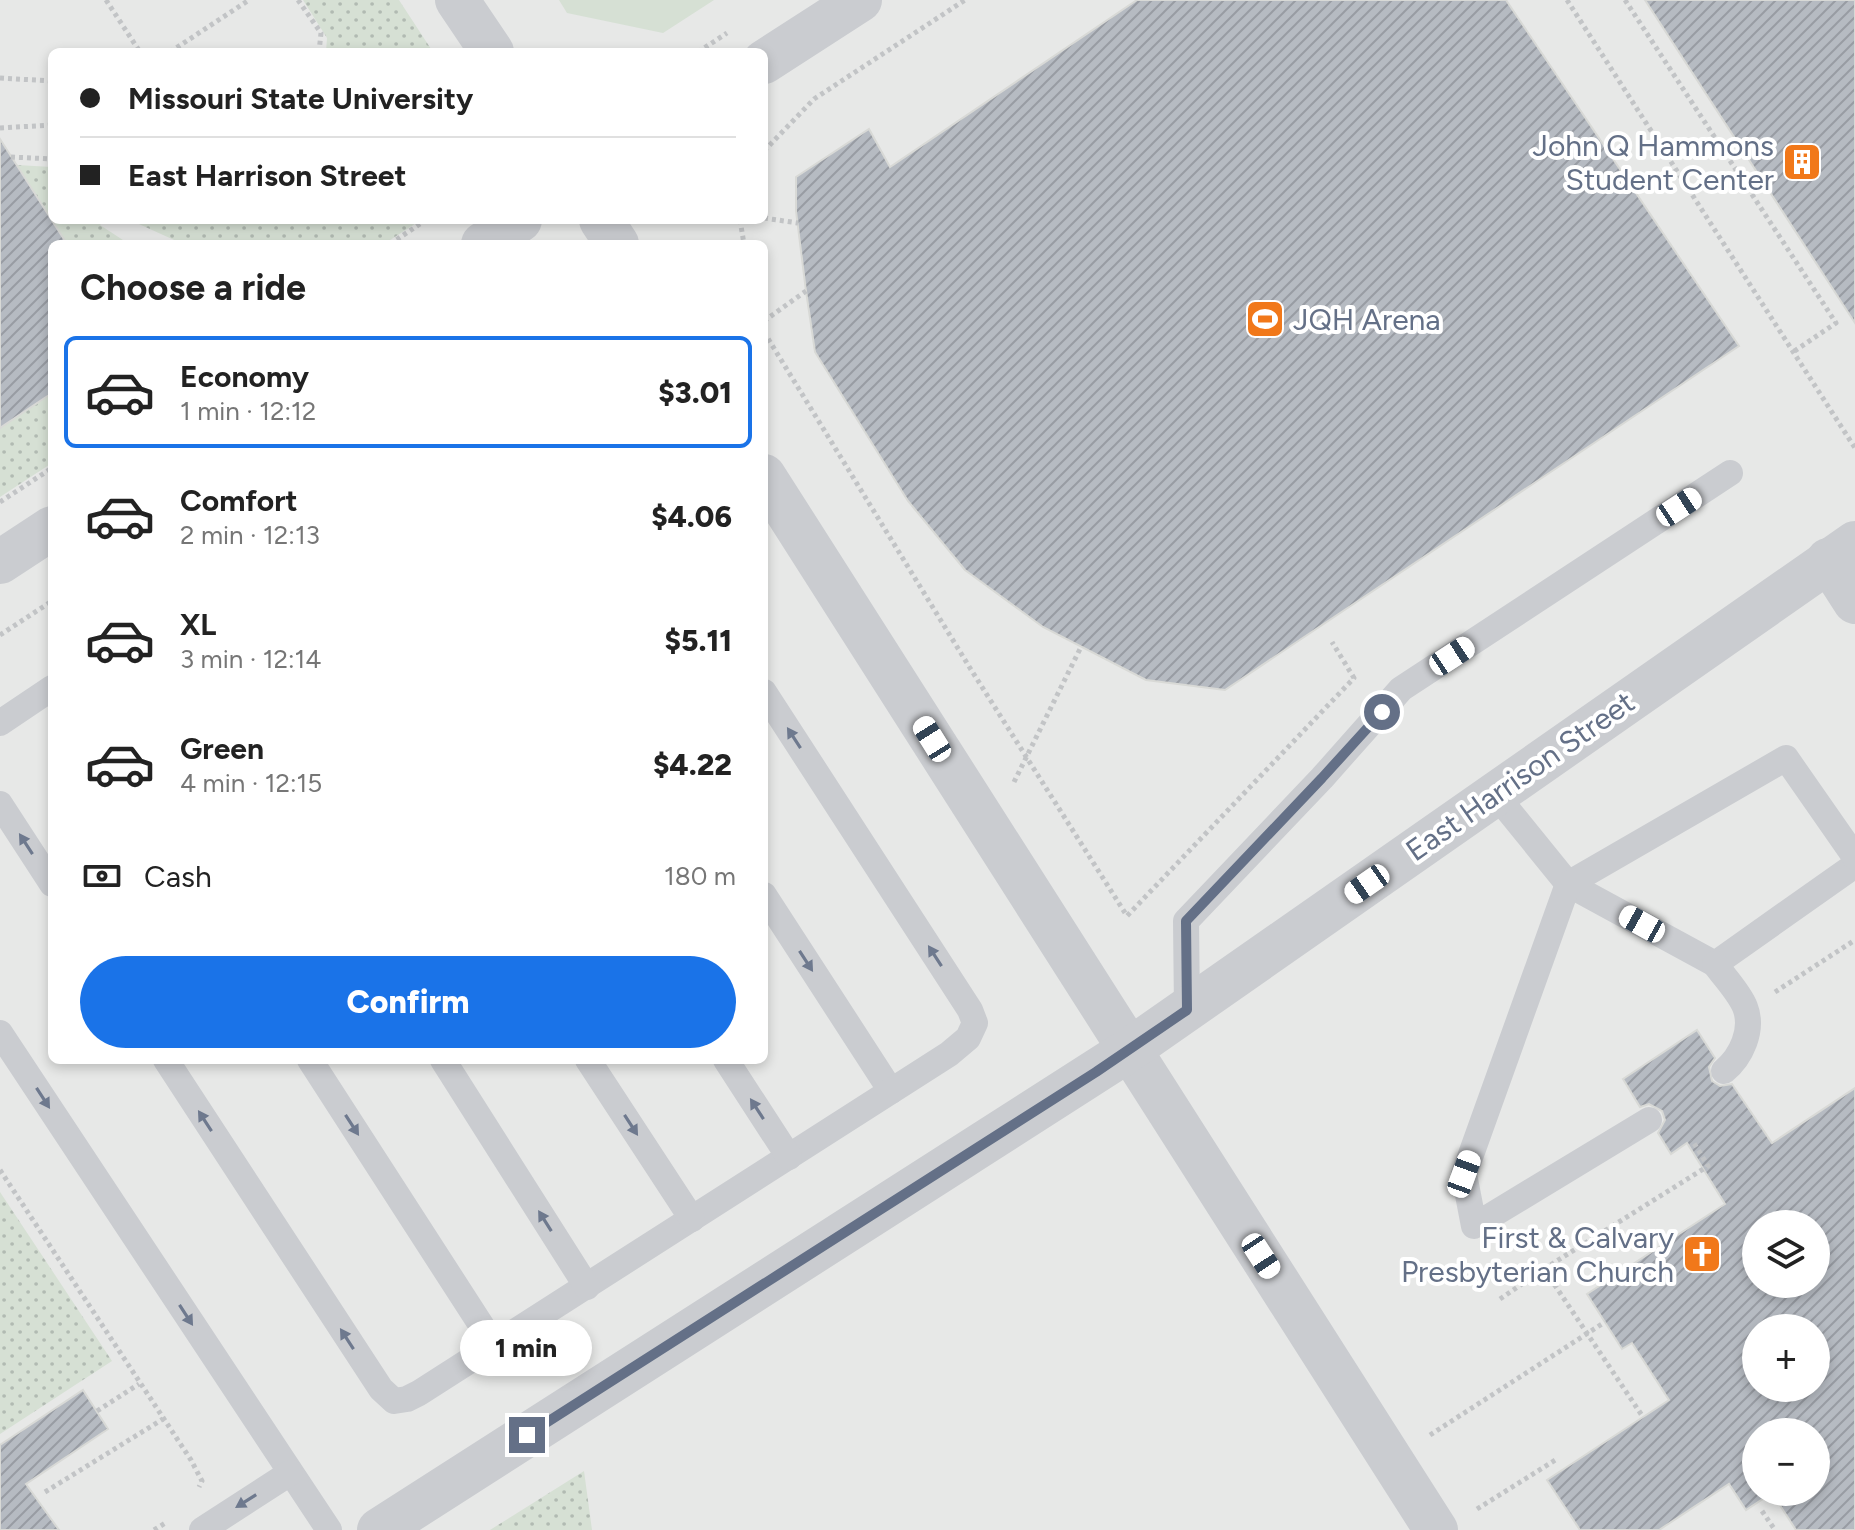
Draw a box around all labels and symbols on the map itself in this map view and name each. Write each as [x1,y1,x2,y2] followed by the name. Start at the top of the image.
[1532,127,1774,198] place label: John Q Hammons Student Center
[1781,141,1823,183] building icon: John Q Hammons Student Center
[1244,298,1286,340] sports icon: JQH Arena
[1293,301,1441,338] place label: JQH Arena
[1652,484,1706,530] car
[1425,633,1479,679] car
[1399,683,1641,869] street label: East Harrison Street
[1364,694,1400,730] route start
[909,712,955,766] car
[787,727,801,749] one-way arrow
[19,833,34,855] one-way arrow
[1340,860,1394,908] car
[1615,902,1669,946] car
[928,945,943,967] one-way arrow
[799,950,813,972] one-way arrow
[35,1087,50,1109] one-way arrow
[750,1098,765,1119] one-way arrow
[199,1110,213,1132] one-way arrow
[345,1115,360,1136] one-way arrow
[623,1115,638,1136] one-way arrow
[1445,1147,1483,1201] car
[539,1210,553,1232] one-way arrow
[1401,1219,1674,1290] place label: First & Calvary Presbyterian Church
[1238,1229,1284,1283] car
[1681,1233,1723,1275] church icon: First & Calvary Presbyterian Church
[178,1304,193,1326] one-way arrow
[461,1319,593,1375] callout: 1 min
[340,1328,355,1350] one-way arrow
[509,1417,545,1453] route end
[235,1494,257,1508] one-way arrow

